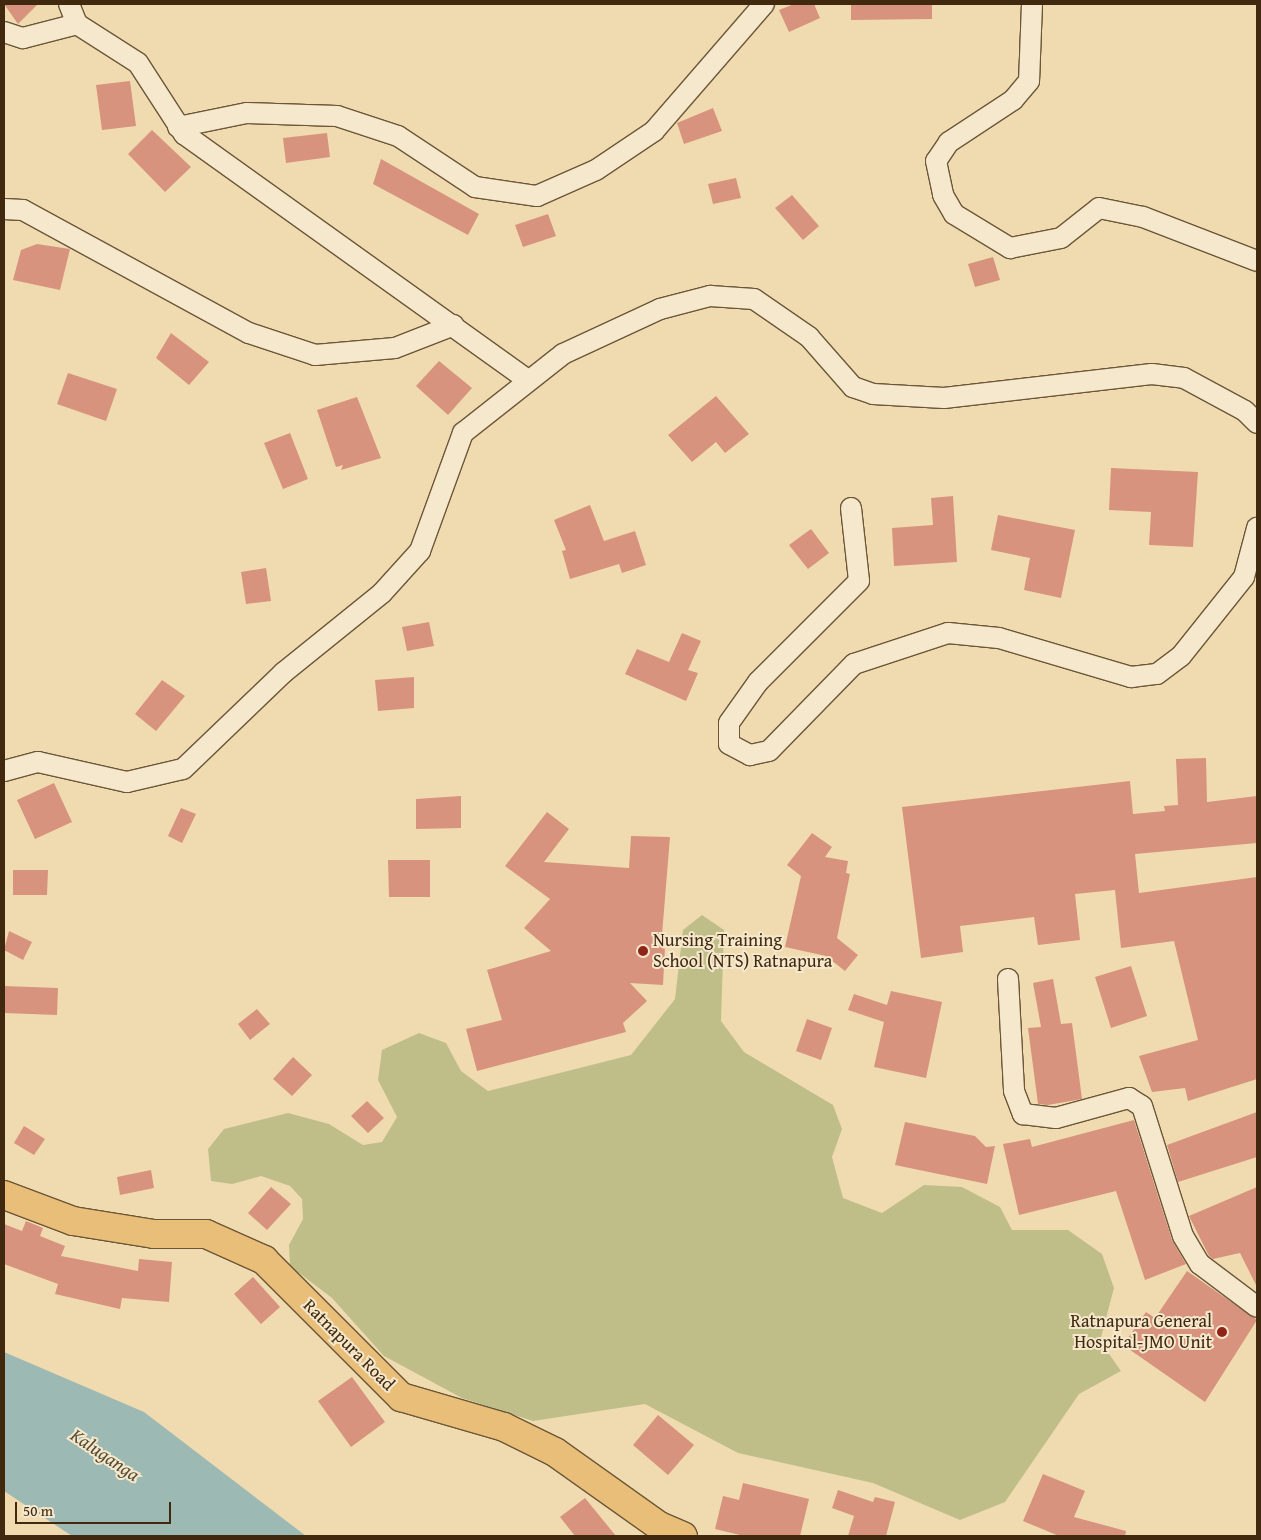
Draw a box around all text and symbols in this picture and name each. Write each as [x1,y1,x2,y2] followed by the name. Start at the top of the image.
[653,930,832,972] place label: Nursing Training School (NTS) Ratnapura
[637,945,649,957] marker: Nursing Training School (NTS) Ratnapura
[299,1295,399,1395] street label: Ratnapura Road
[1071,1311,1212,1354] place label: Ratnapura General Hospital-JMO Unit
[1216,1326,1228,1338] marker: Ratnapura General Hospital-JMO Unit
[66,1424,144,1486] water label: Kaluganga
[18,1492,174,1524] scale bar
[23,1500,53,1521] text: 50 m

